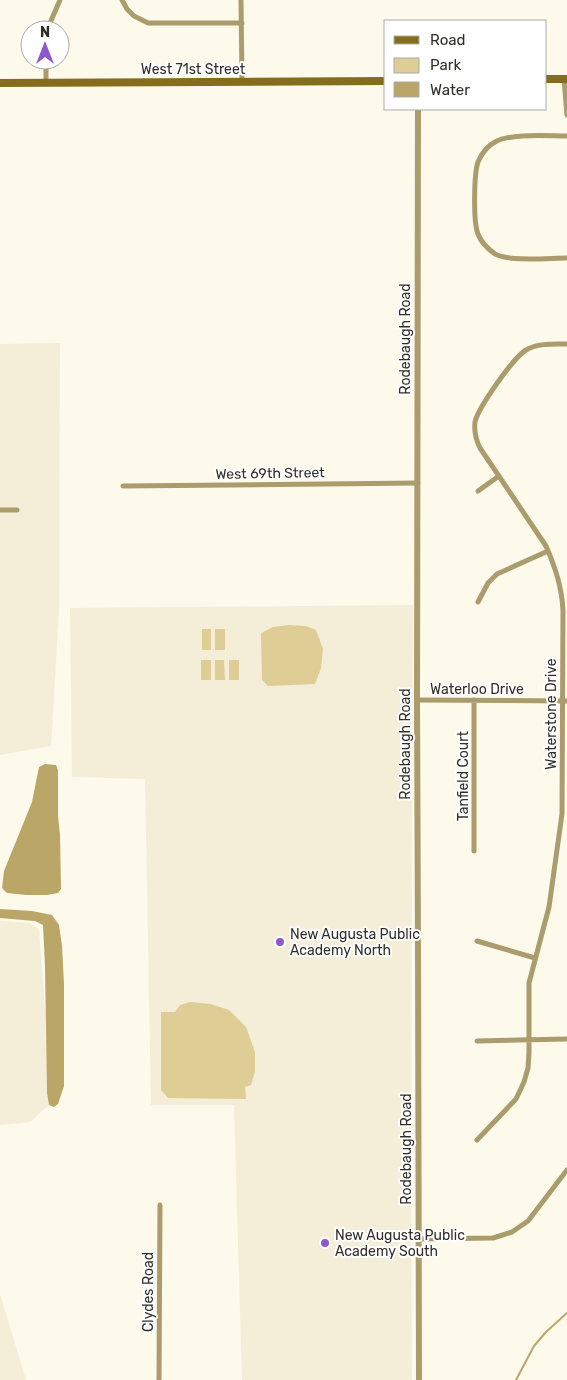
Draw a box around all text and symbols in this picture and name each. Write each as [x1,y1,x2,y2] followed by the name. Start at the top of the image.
[20,20,70,70] north arrow
[384,20,547,110] legend
[40,24,50,41] text: N
[430,31,466,49] text: Road
[430,56,461,74] text: Park
[141,61,246,78] street label: West 71st Street
[430,81,470,99] text: Water
[397,283,414,395] street label: Rodebaugh Road
[215,464,325,483] street label: West 69th Street
[543,658,560,770] street label: Waterstone Drive
[430,681,524,698] street label: Waterloo Drive
[397,688,414,800] street label: Rodebaugh Road
[455,730,472,821] street label: Tanfield Court
[290,926,420,959] place label: New Augusta Public Academy North
[274,936,286,948] marker: New Augusta Public Academy North
[398,1093,415,1205] street label: Rodebaugh Road
[335,1227,465,1260] place label: New Augusta Public Academy South
[319,1237,331,1249] marker: New Augusta Public Academy South
[140,1252,157,1332] street label: Clydes Road

